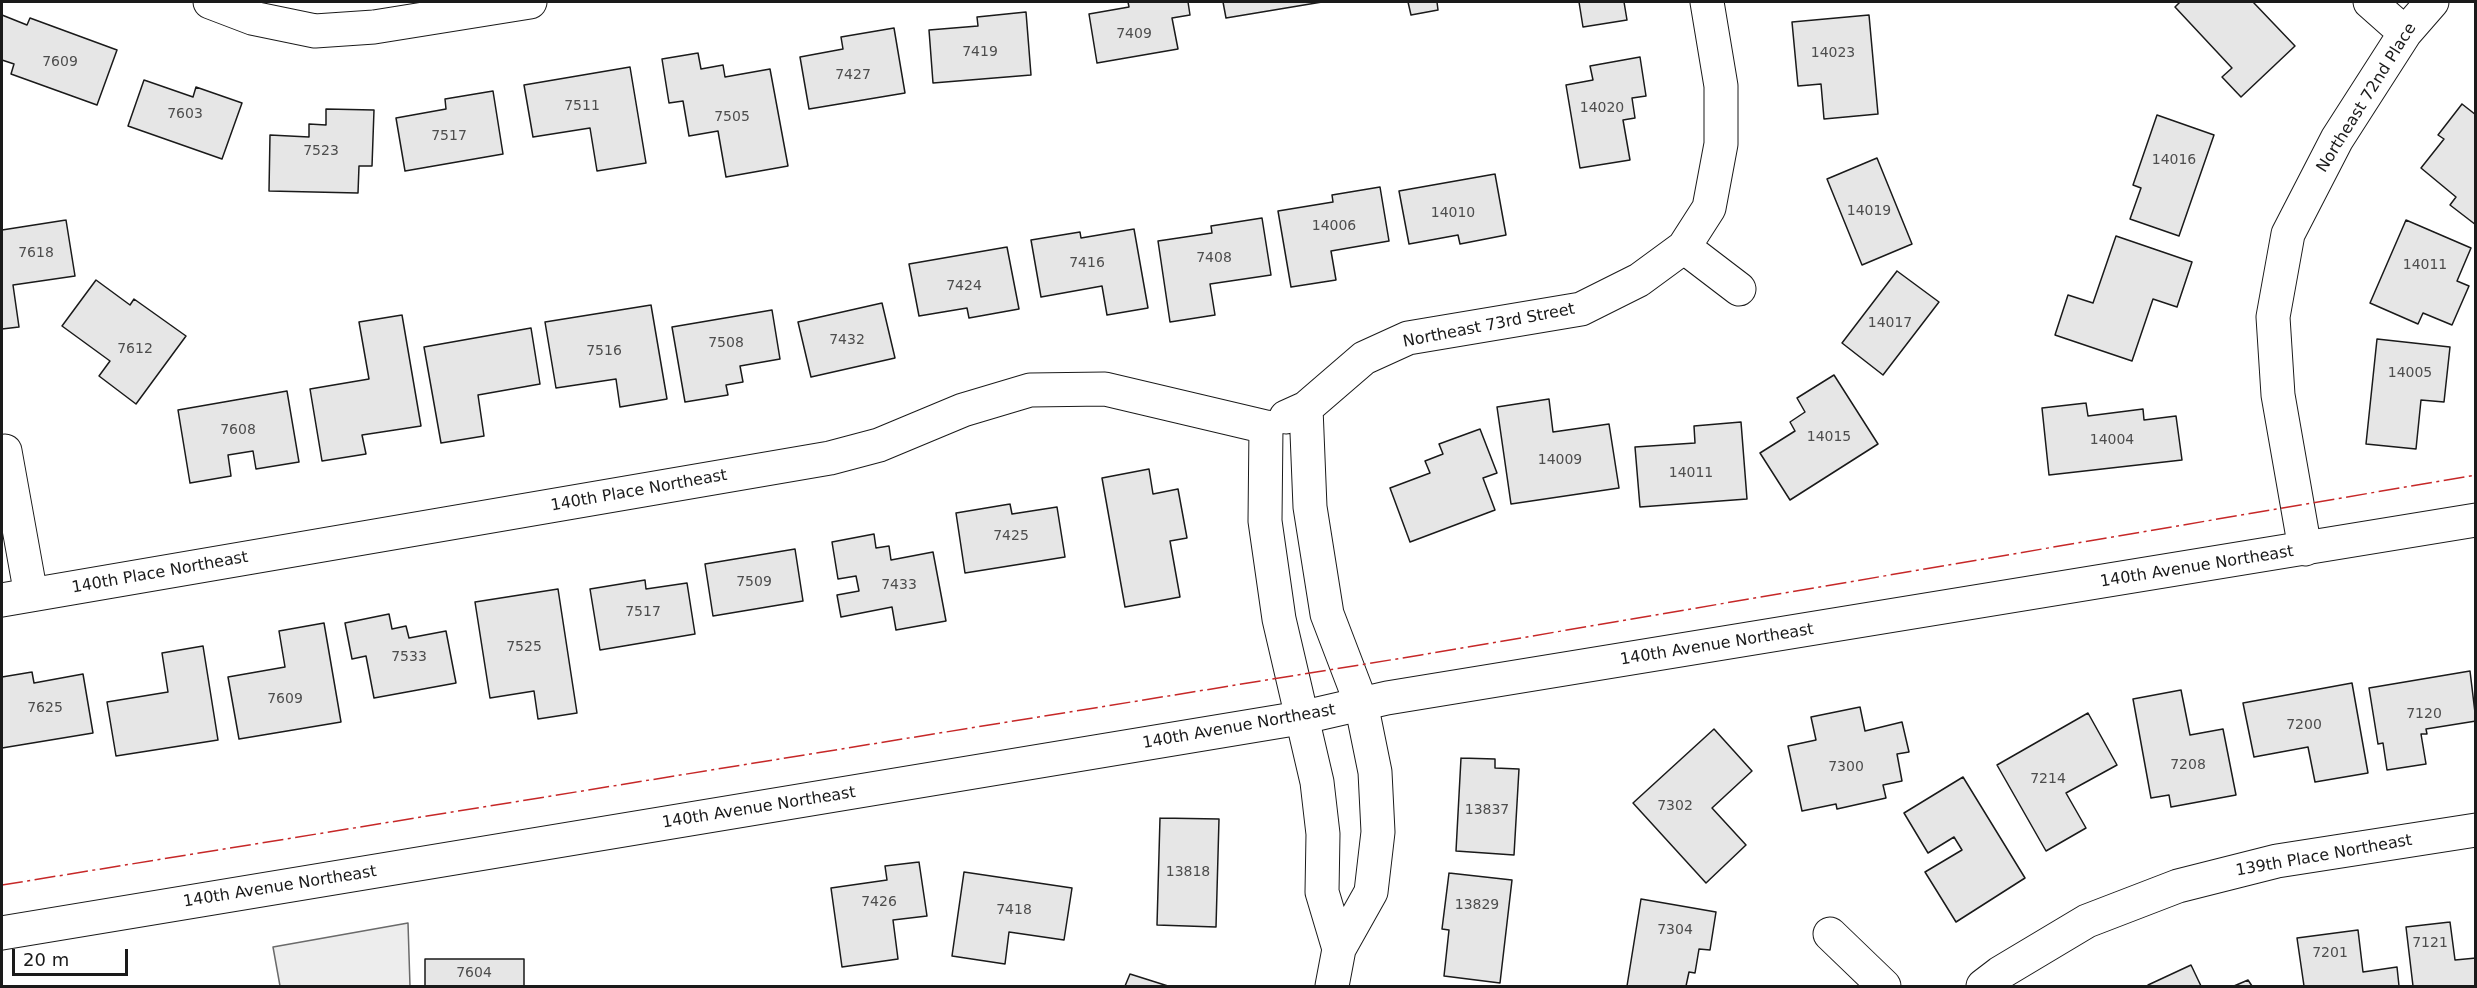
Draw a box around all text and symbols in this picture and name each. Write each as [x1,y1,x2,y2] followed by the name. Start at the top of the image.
[2313,20,2421,176] street label: Northeast 72nd Place
[1116,26,1152,42] house number: 7409
[962,44,998,60] house number: 7419
[1811,45,1855,61] house number: 14023
[42,54,78,70] house number: 7609
[835,67,871,83] house number: 7427
[564,98,600,114] house number: 7511
[1580,100,1624,116] house number: 14020
[167,106,203,122] house number: 7603
[714,109,750,125] house number: 7505
[431,128,467,144] house number: 7517
[303,143,339,159] house number: 7523
[2152,152,2196,168] house number: 14016
[1847,203,1891,219] house number: 14019
[1431,205,1475,221] house number: 14010
[1312,218,1356,234] house number: 14006
[18,245,54,261] house number: 7618
[1196,250,1232,266] house number: 7408
[1069,255,1105,271] house number: 7416
[2403,257,2447,273] house number: 14011
[946,278,982,294] house number: 7424
[1401,300,1577,352] street label: Northeast 73rd Street
[1868,315,1912,331] house number: 14017
[829,332,865,348] house number: 7432
[708,335,744,351] house number: 7508
[117,341,153,357] house number: 7612
[586,343,622,359] house number: 7516
[2388,365,2432,381] house number: 14005
[220,422,256,438] house number: 7608
[1807,429,1851,445] house number: 14015
[2090,432,2134,448] house number: 14004
[1538,452,1582,468] house number: 14009
[1669,465,1713,481] house number: 14011
[549,466,729,516] street label: 140th Place Northeast
[993,528,1029,544] house number: 7425
[2099,542,2295,592] street label: 140th Avenue Northeast
[70,548,250,598] street label: 140th Place Northeast
[736,574,772,590] house number: 7509
[881,577,917,593] house number: 7433
[625,604,661,620] house number: 7517
[1619,620,1815,670] street label: 140th Avenue Northeast
[506,639,542,655] house number: 7525
[391,649,427,665] house number: 7533
[267,691,303,707] house number: 7609
[27,700,63,716] house number: 7625
[1141,701,1337,753] street label: 140th Avenue Northeast
[2406,706,2442,722] house number: 7120
[2286,717,2322,733] house number: 7200
[2170,757,2206,773] house number: 7208
[1828,759,1864,775] house number: 7300
[2030,771,2066,787] house number: 7214
[661,783,857,833] street label: 140th Avenue Northeast
[1657,798,1693,814] house number: 7302
[1465,802,1509,818] house number: 13837
[2234,831,2414,881] street label: 139th Place Northeast
[182,862,378,912] street label: 140th Avenue Northeast
[1166,864,1210,880] house number: 13818
[861,894,897,910] house number: 7426
[1455,897,1499,913] house number: 13829
[996,902,1032,918] house number: 7418
[1657,922,1693,938] house number: 7304
[2412,935,2448,951] house number: 7121
[15,937,130,975] scale bar
[2312,945,2348,961] house number: 7201
[23,949,69,970] text: 20 m
[456,965,492,981] house number: 7604

